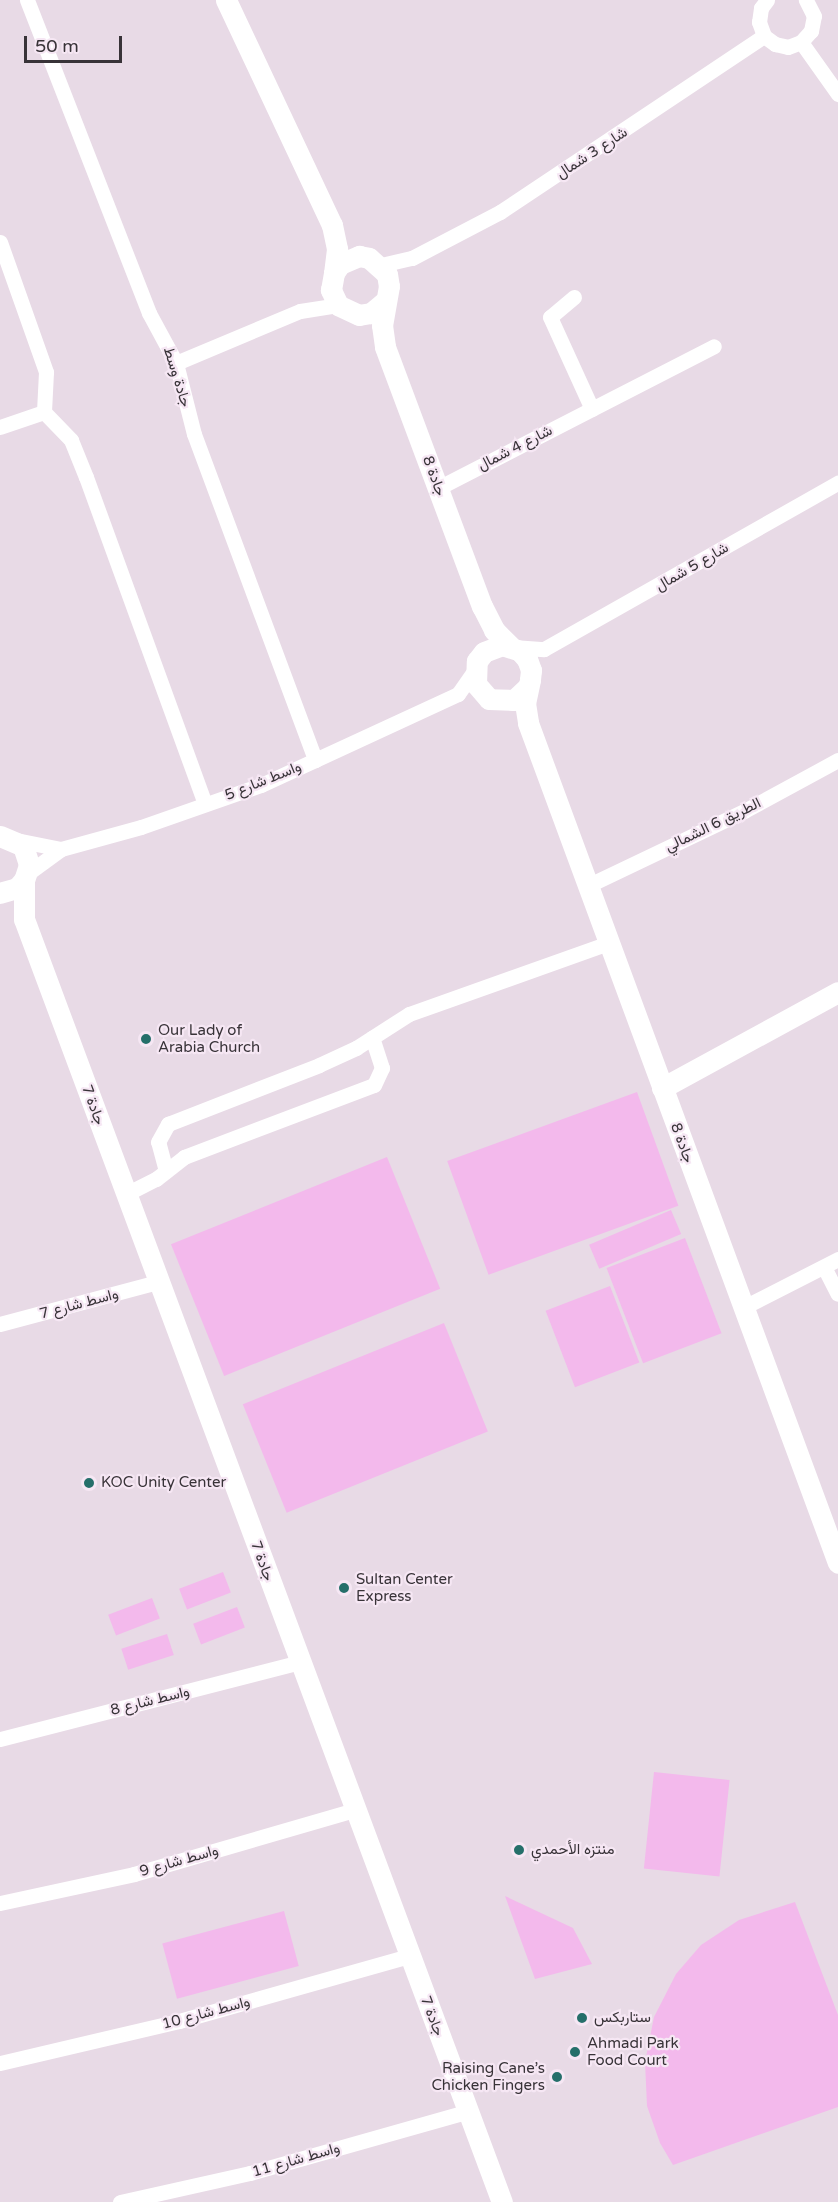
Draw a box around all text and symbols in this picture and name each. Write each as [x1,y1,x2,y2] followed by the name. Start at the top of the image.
[27,24,124,62] scale bar
[35,35,79,57] text: 50 m
[553,123,631,183] street label: شارع 3 شمال
[159,345,195,409] street label: جادة وسط
[475,422,555,474] street label: شارع 4 شمال
[418,453,450,499] street label: جادة 8
[652,539,732,595] street label: شارع 5 شمال
[222,758,304,804] street label: واسط شارع 5
[662,794,764,856] street label: الطريق 6 الشمالي
[158,1021,260,1056] place label: Our Lady of Arabia Church
[139,1032,153,1046] marker: Our Lady of Arabia Church
[77,1082,109,1128] street label: جادة 7
[666,1120,698,1166] street label: جادة 8
[38,1285,120,1323] street label: واسط شارع 7
[101,1474,226,1492] place label: KOC Unity Center
[82,1476,96,1490] marker: KOC Unity Center
[246,1538,278,1584] street label: جادة 7
[356,1570,453,1605] place label: Sultan Center Express
[337,1581,351,1595] marker: Sultan Center Express
[109,1682,191,1720] street label: واسط شارع 8
[138,1841,220,1881] street label: واسط شارع 9
[531,1841,615,1859] place label: منتزه الأحمدي
[512,1843,526,1857] marker: منتزه الأحمدي
[160,1993,252,2033] street label: واسط شارع 10
[416,1993,448,2039] street label: جادة 7
[594,2009,651,2027] place label: ستاربكس
[575,2011,589,2025] marker: ستاربكس
[587,2034,679,2069] place label: Ahmadi Park Food Court
[568,2045,582,2059] marker: Ahmadi Park Food Court
[431,2059,545,2094] place label: Raising Cane’s Chicken Fingers
[550,2070,564,2084] marker: Raising Cane’s Chicken Fingers
[250,2139,342,2181] street label: واسط شارع 11

